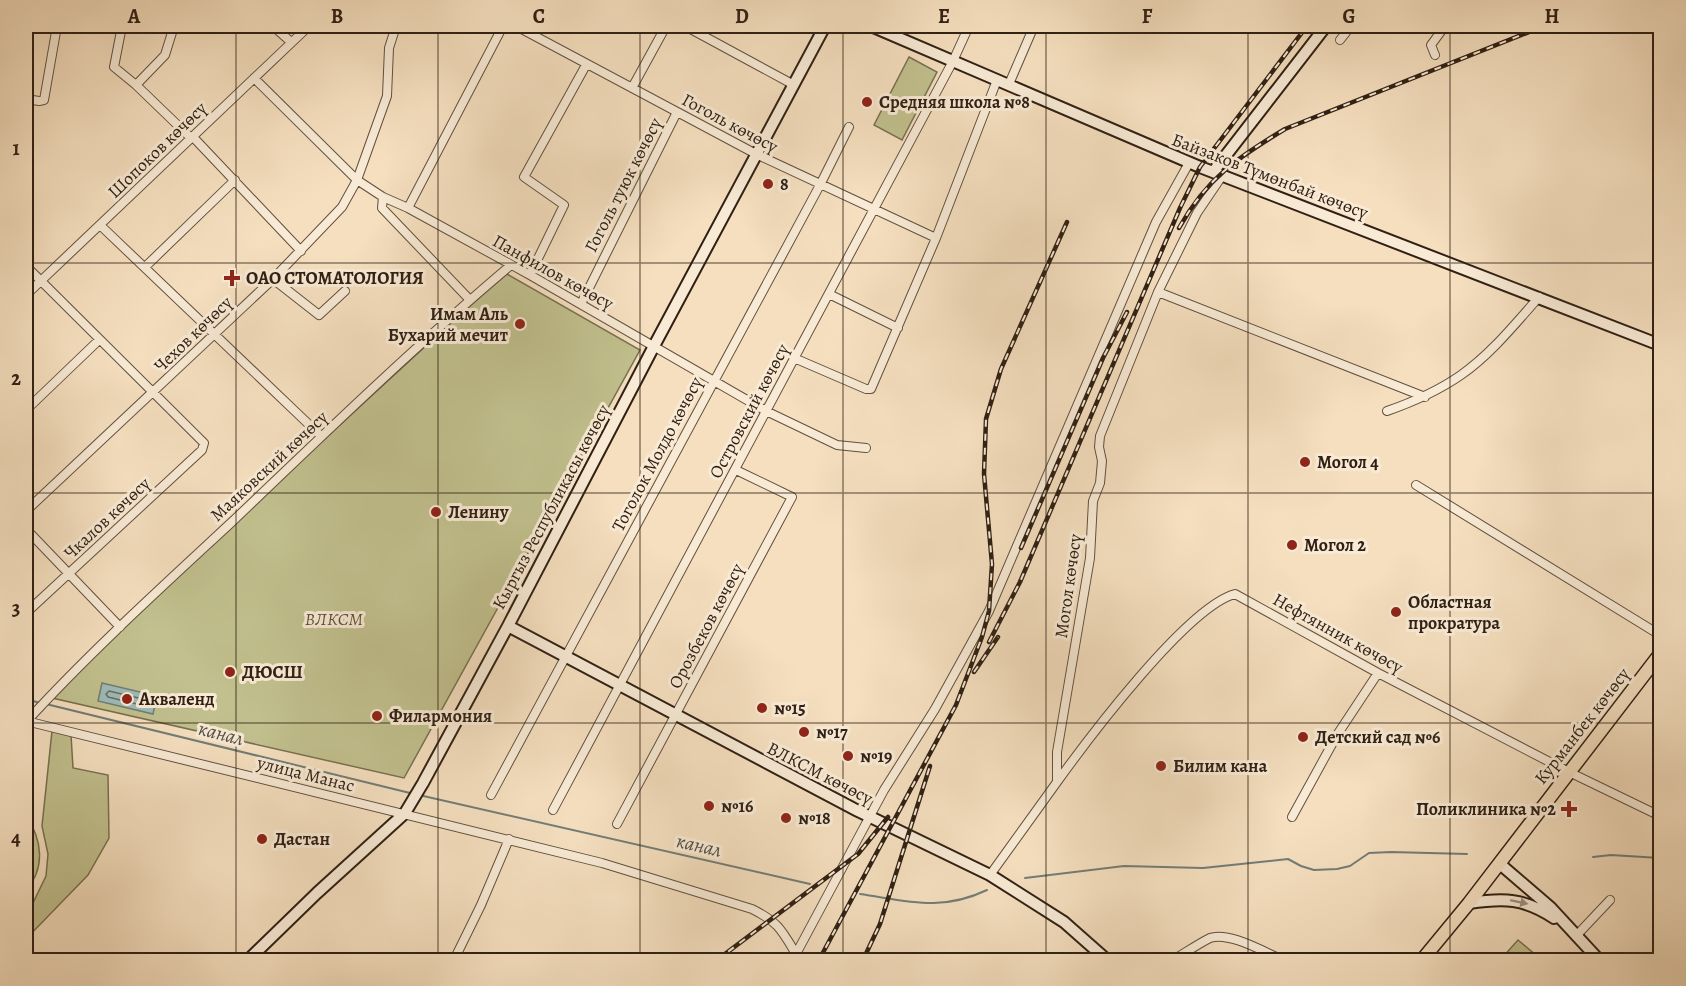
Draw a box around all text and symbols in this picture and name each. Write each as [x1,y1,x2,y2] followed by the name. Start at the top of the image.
[127,3,141,30] text: A
[331,3,343,30] text: B
[533,3,545,30] text: C
[735,3,749,30] text: D
[938,3,950,30] text: E
[1142,3,1153,30] text: F
[1342,3,1356,30] text: G
[1545,3,1560,30] text: H
[678,88,783,159] street label: Гоголь көчөсү
[879,90,1030,114] place label: Средняя школа №8
[860,95,874,109] marker: Средняя школа №8
[102,96,212,204] street label: Шопоков көчөсү
[579,113,668,256] street label: Гоголь туюк көчөсү
[1168,127,1372,225] street label: Байзаков Түмөнбай көчөсү
[12,135,20,162] text: 1
[780,172,789,196] place label: 8
[761,177,775,191] marker: 8
[488,229,618,316] street label: Панфилов көчөсү
[246,266,424,290] place label: ОАО СТОМАТОЛОГИЯ
[223,269,241,287] marker: ОАО СТОМАТОЛОГИЯ
[149,290,238,377] street label: Чехов көчөсү
[388,302,509,347] place label: Имам Аль Бухарий мечит
[513,317,527,331] marker: Имам Аль Бухарий мечит
[703,339,795,482] street label: Островский көчөсү
[11,365,21,392] text: 2
[606,372,708,535] street label: Тоголок Молдо көчөсү
[487,400,616,614] street label: Кыргыз Республикасы көчөсү
[205,405,334,527] street label: Маяковский көчөсү
[1317,450,1379,474] place label: Могол 4
[1298,455,1312,469] marker: Могол 4
[59,471,156,564] street label: Чкалов көчөсү
[448,500,509,524] place label: Ленину
[429,505,443,519] marker: Ленину
[1049,532,1087,640] street label: Могол көчөсү
[1304,533,1366,557] place label: Могол 2
[1285,538,1299,552] marker: Могол 2
[663,558,750,693] street label: Орозбеков көчөсү
[1269,587,1408,679] street label: Нефтянник көчөсү
[1408,590,1500,635] place label: Областная прократура
[12,595,20,622] text: 3
[1389,605,1403,619] marker: Областная прократура
[305,607,364,631] park label: ВЛКСМ
[242,660,303,684] place label: ДЮСШ
[1529,662,1636,789] street label: Курманбек көчөсү
[223,665,237,679] marker: ДЮСШ
[138,687,215,711] place label: Акваленд
[120,692,134,706] marker: Акваленд
[774,696,806,720] place label: №15
[755,701,769,715] marker: №15
[389,704,492,728] place label: Филармония
[370,709,384,723] marker: Филармония
[195,715,246,752] water label: канал
[816,720,848,744] place label: №17
[797,725,811,739] marker: №17
[1315,725,1440,749] place label: Детский сад №6
[1296,730,1310,744] marker: Детский сад №6
[763,736,878,810] street label: ВЛКСМ көчөсү
[860,744,892,768] place label: №19
[841,749,855,763] marker: №19
[254,750,357,798] street label: улица Манас
[1173,754,1268,778] place label: Билим кана
[1154,759,1168,773] marker: Билим кана
[721,794,753,818] place label: №16
[1416,797,1556,821] place label: Поликлиника №2
[702,799,716,813] marker: №16
[1560,800,1578,818] marker: Поликлиника №2
[798,806,831,830] place label: №18
[779,811,793,825] marker: №18
[11,825,21,852] text: 4
[274,827,330,851] place label: Дастан
[674,827,724,864] water label: канал
[255,832,269,846] marker: Дастан
[1510,898,1529,907] one-way arrow

